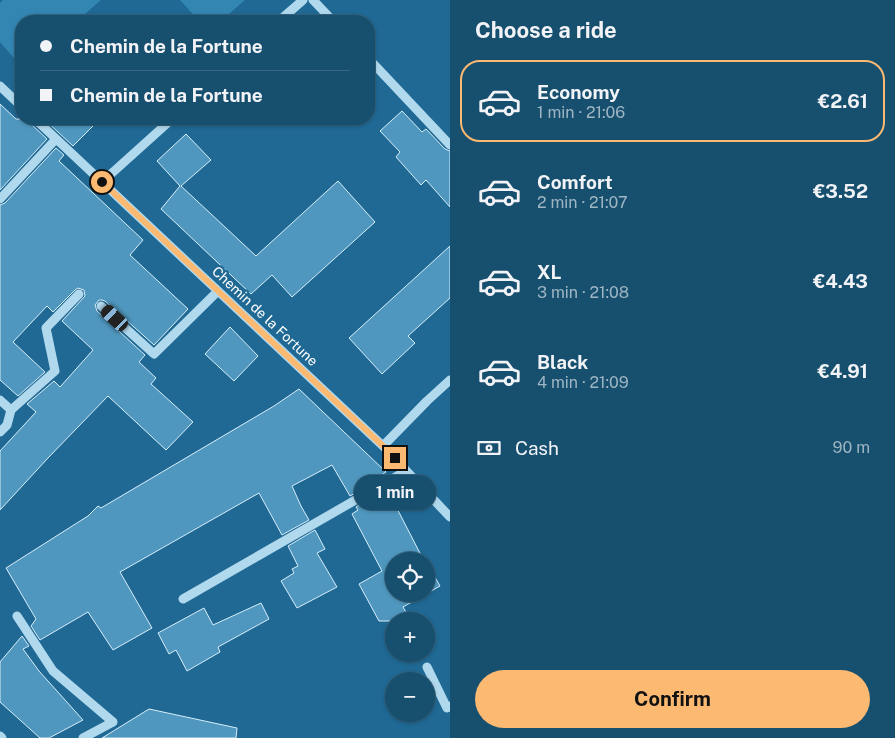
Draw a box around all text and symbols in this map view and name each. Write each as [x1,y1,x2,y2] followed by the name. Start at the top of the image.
[475,17,617,43] text: Choose a ride
[70,35,263,57] text: Chemin de la Fortune
[477,79,522,124] icon: car
[537,81,620,103] text: Economy
[70,84,263,106] text: Chemin de la Fortune
[818,90,868,112] text: €2.61
[537,103,625,122] text: 1 min · 21:06
[477,169,522,214] icon: car
[91,171,113,193] route start
[537,171,613,193] text: Comfort
[813,180,868,202] text: €3.52
[537,193,628,212] text: 2 min · 21:07
[477,259,522,304] icon: car
[537,261,562,283] text: XL
[209,263,321,369] street label: Chemin de la Fortune
[813,270,868,292] text: €4.43
[537,283,629,302] text: 3 min · 21:08
[98,302,131,334] car
[477,349,522,394] icon: car
[537,351,588,373] text: Black
[817,360,868,382] text: €4.91
[537,373,629,392] text: 4 min · 21:09
[475,434,503,462] icon: cash
[515,437,559,459] text: Cash
[833,438,870,457] text: 90 m
[384,447,406,469] route end
[354,476,436,510] callout: 1 min
[376,483,414,502] text: 1 min
[385,552,435,722] map controls
[385,552,435,602] button: locate
[385,612,435,662] button: +
[475,670,870,728] button: Confirm
[385,672,435,722] button: −

